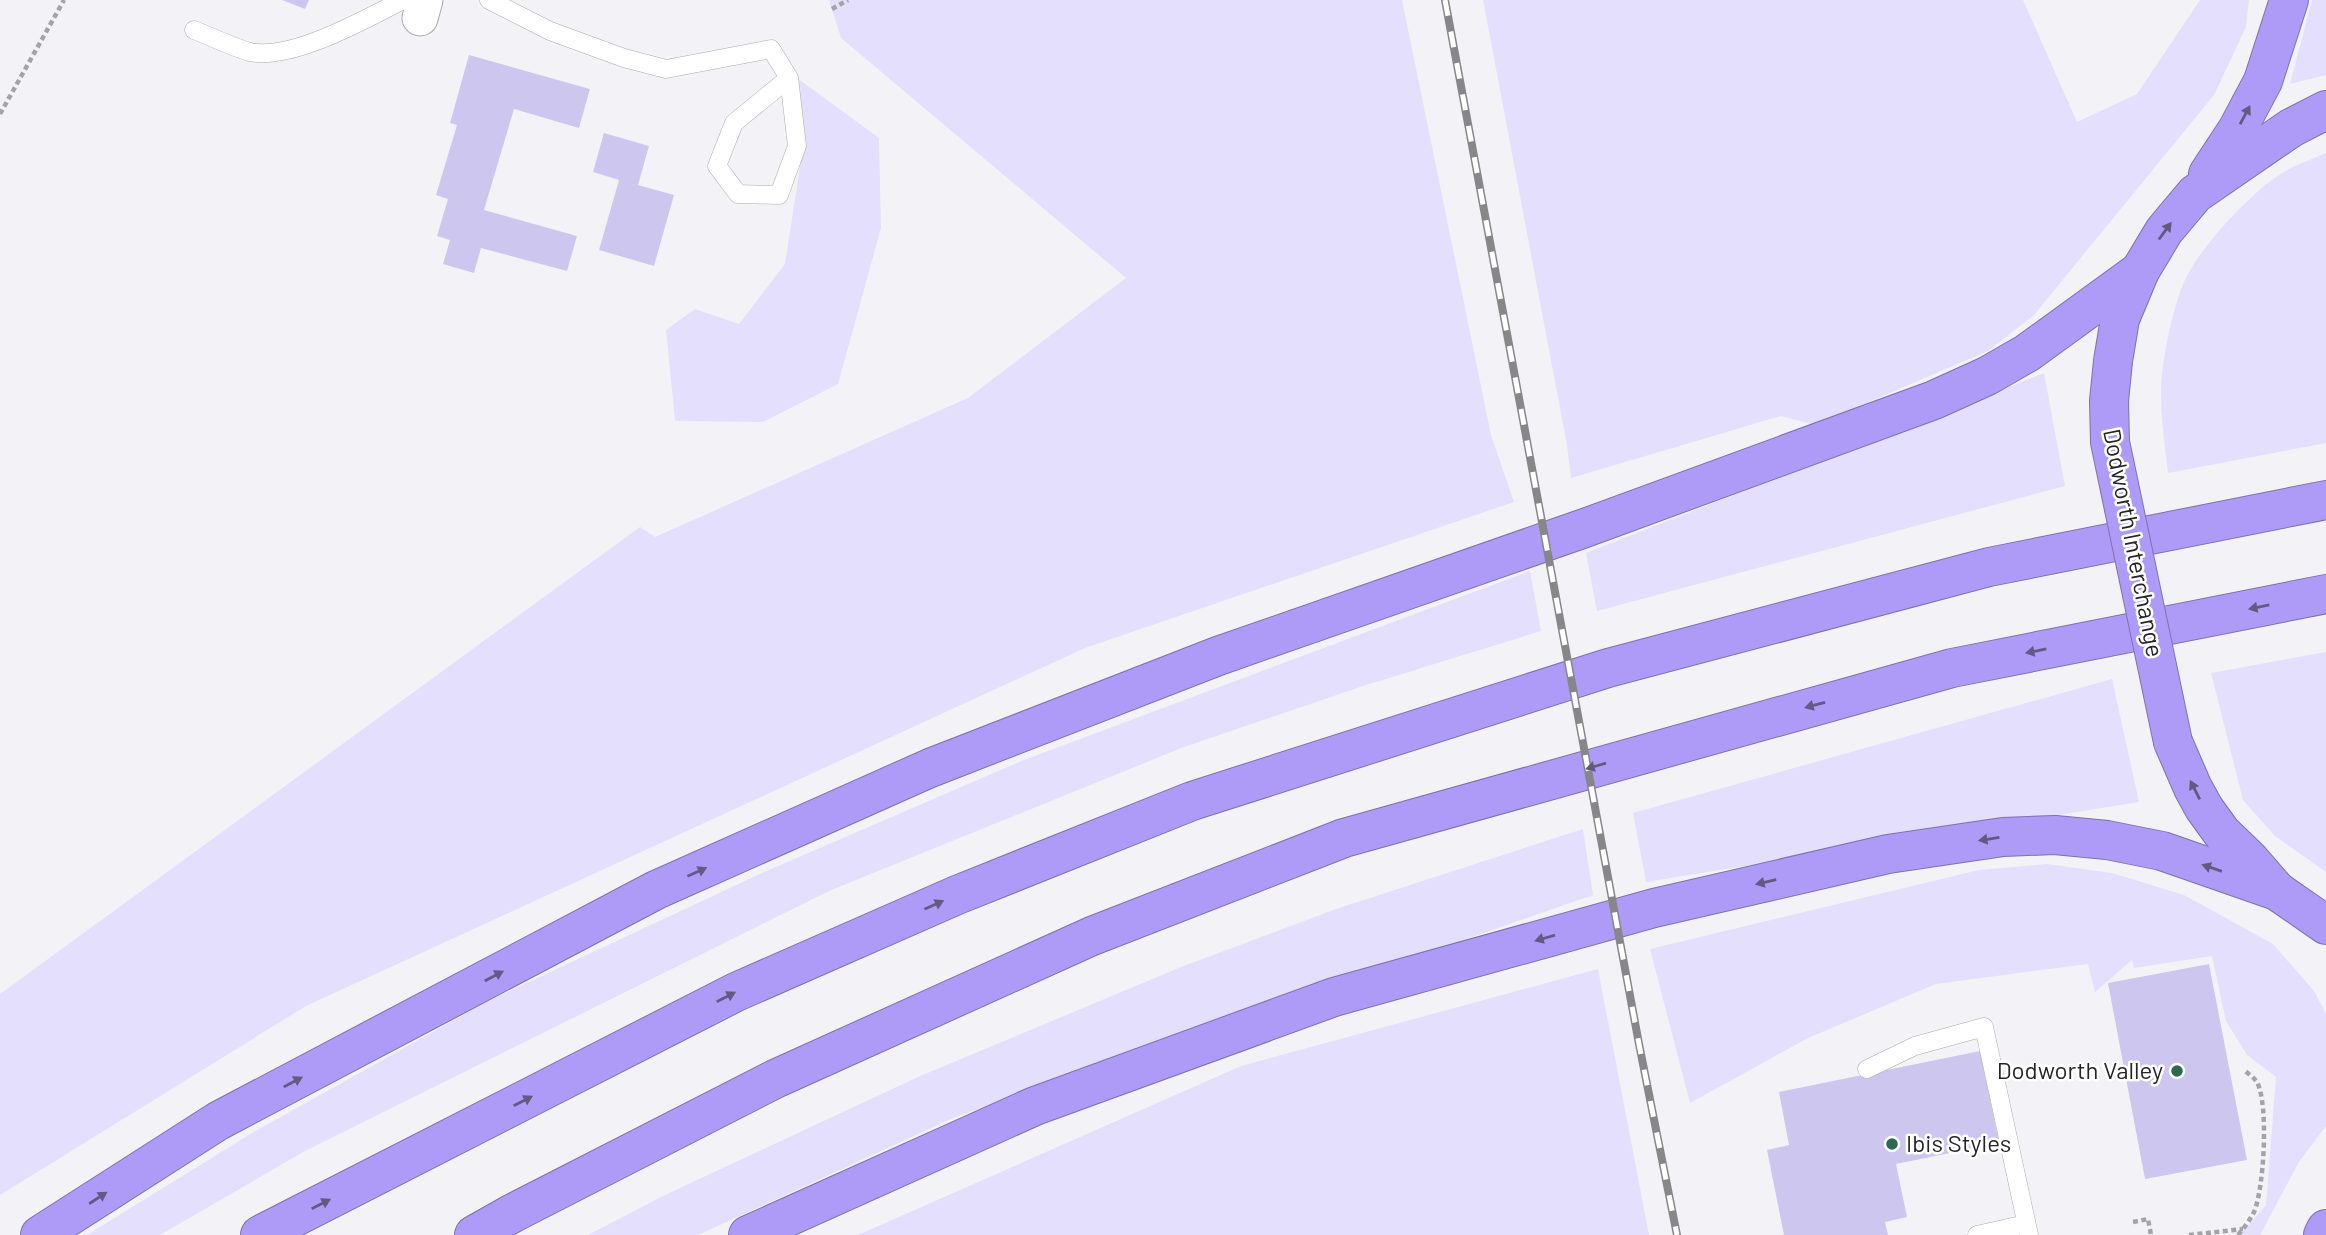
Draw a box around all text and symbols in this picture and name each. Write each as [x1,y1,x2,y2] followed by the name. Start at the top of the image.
[2239,105,2250,125] one-way arrow
[2158,222,2172,240] one-way arrow
[2098,426,2171,659] street label: Dodworth Interchange
[2248,602,2270,613] one-way arrow
[2025,646,2047,657] one-way arrow
[1804,701,1825,711] one-way arrow
[1585,762,1606,772] one-way arrow
[2189,780,2200,800] one-way arrow
[1978,834,2000,845] one-way arrow
[2202,862,2223,873] one-way arrow
[687,866,707,878] one-way arrow
[1755,877,1777,888] one-way arrow
[924,899,944,911] one-way arrow
[1534,933,1556,944] one-way arrow
[484,970,504,981] one-way arrow
[716,992,736,1003] one-way arrow
[1997,1055,2163,1084] place label: Dodworth Valley
[2169,1063,2185,1079] marker: Dodworth Valley
[283,1076,303,1088] one-way arrow
[513,1095,533,1106] one-way arrow
[1906,1128,2011,1157] place label: Ibis Styles
[1884,1136,1900,1152] marker: Ibis Styles
[88,1192,108,1205] one-way arrow
[311,1198,331,1210] one-way arrow

